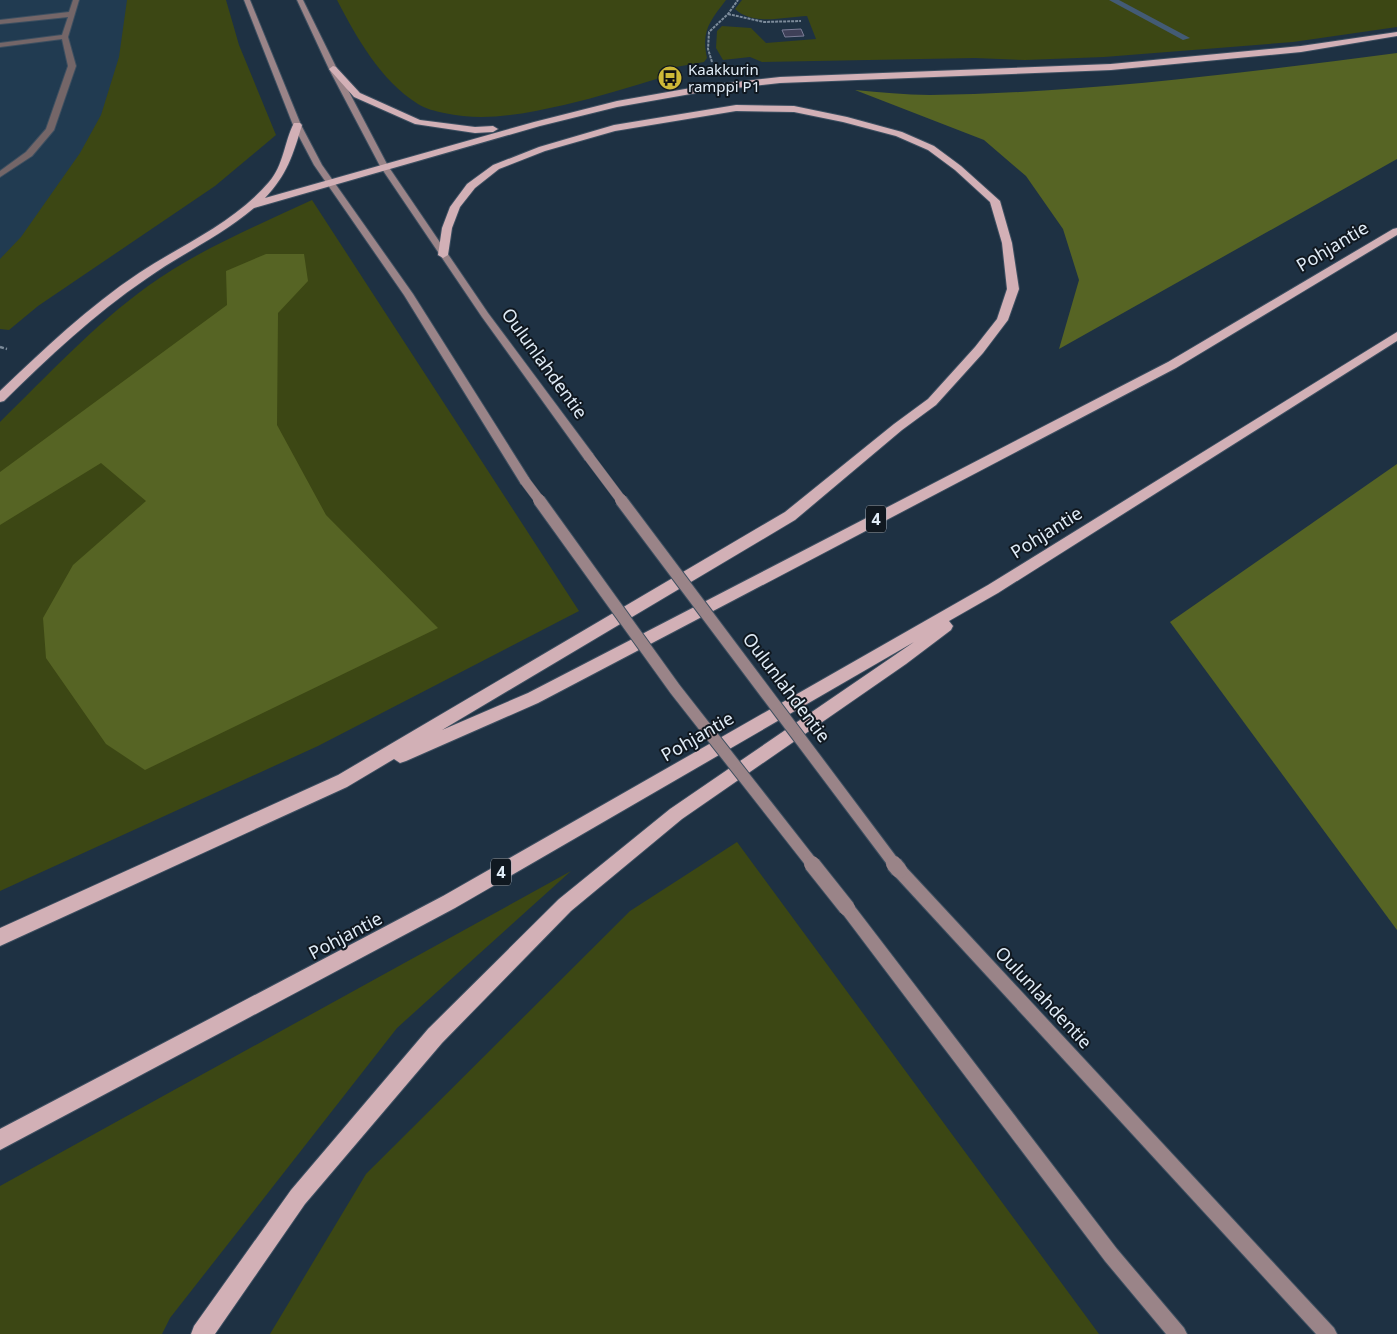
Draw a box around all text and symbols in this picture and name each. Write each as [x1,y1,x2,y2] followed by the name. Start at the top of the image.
[688,59,760,96] place label: Kaakkurin ramppi P1
[657,65,683,91] bus stop icon: Kaakkurin ramppi P1
[1291,215,1373,277] street label: Pohjantie
[497,303,593,423] street label: Oulunlahdentie
[1006,501,1086,563] street label: Pohjantie
[866,506,886,532] road number: 4
[738,627,836,747] street label: Oulunlahdentie
[656,706,738,766] street label: Pohjantie
[491,859,511,886] road number: 4
[304,906,386,964] street label: Pohjantie
[990,941,1098,1053] street label: Oulunlahdentie

